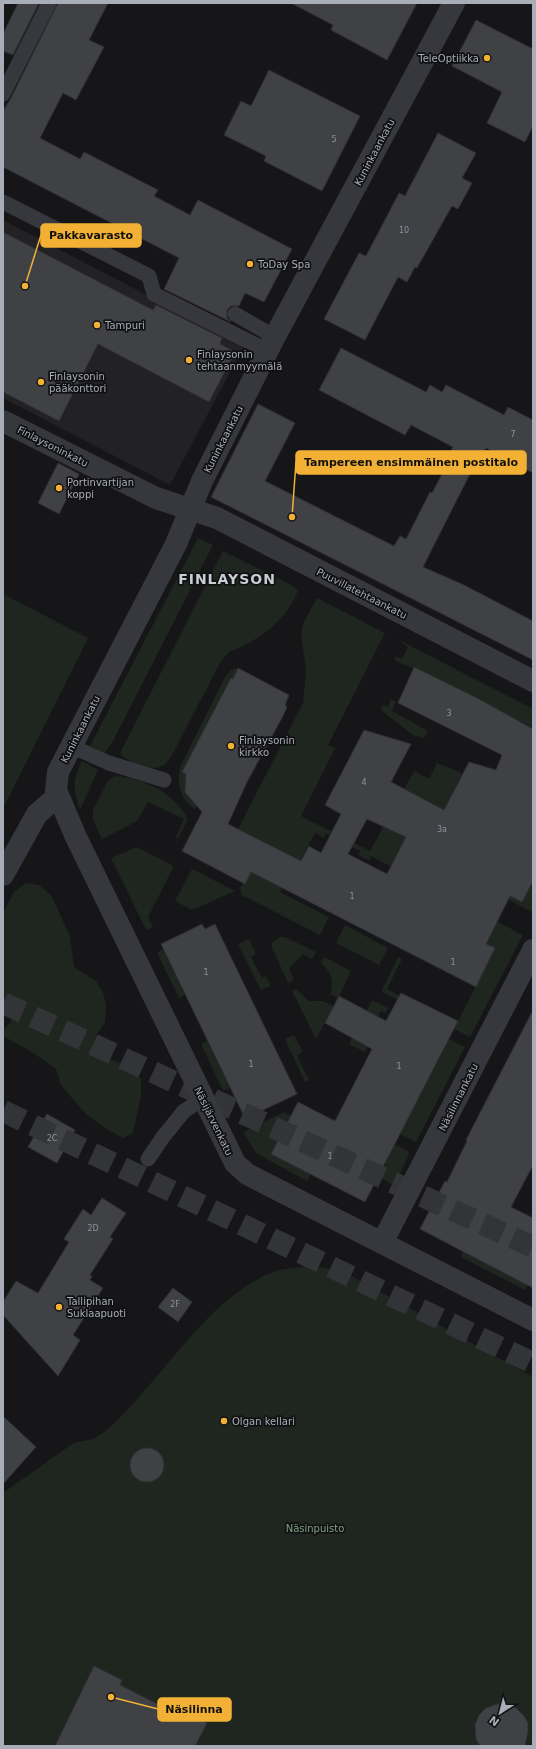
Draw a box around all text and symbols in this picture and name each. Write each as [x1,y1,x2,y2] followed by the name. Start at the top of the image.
[417,53,479,64] place label: TeleOptiikka
[482,53,492,63] marker: TeleOptiikka
[352,117,397,188] street label: Kuninkaankatu
[331,135,337,144] house number: 5
[41,224,141,247] callout: Pakkavarasto
[399,226,409,235] house number: 10
[49,229,133,242] text: Pakkavarasto
[245,259,255,269] marker: ToDay Spa
[257,259,310,270] place label: ToDay Spa
[92,320,102,330] marker: Tampuri
[104,320,145,331] place label: Tampuri
[197,349,282,372] place label: Finlaysonin tehtaanmyymälä
[184,355,194,365] marker: Finlaysonin tehtaanmyymälä
[49,371,106,394] place label: Finlaysonin pääkonttori
[36,377,46,387] marker: Finlaysonin pääkonttori
[202,404,245,475] street label: Kuninkaankatu
[16,424,90,469] street label: Finlaysoninkatu
[510,430,516,439] house number: 7
[296,451,526,474] callout: Tampereen ensimmäinen postitalo
[304,456,518,469] text: Tampereen ensimmäinen postitalo
[67,477,134,500] place label: Portinvartijan koppi
[54,483,64,493] marker: Portinvartijan koppi
[315,566,409,621] street label: Puuvillatehtaankatu
[178,571,276,587] district label: FINLAYSON
[59,694,102,765] street label: Kuninkaankatu
[446,709,452,718] house number: 3
[239,735,295,758] place label: Finlaysonin kirkko
[226,741,236,751] marker: Finlaysonin kirkko
[361,778,367,787] house number: 4
[437,825,447,834] house number: 3a
[349,892,355,901] house number: 1
[450,958,456,967] house number: 1
[203,968,209,977] house number: 1
[248,1060,254,1069] house number: 1
[396,1062,402,1071] house number: 1
[437,1062,480,1133] street label: Näsilinnankatu
[192,1085,235,1157] street label: Näsijärvenkatu
[47,1134,58,1143] house number: 2C
[327,1152,333,1161] house number: 1
[87,1224,99,1233] house number: 2D
[66,1296,126,1319] place label: Tallipihan Suklaapuoti
[170,1300,180,1309] house number: 2F
[54,1302,64,1312] marker: Tallipihan Suklaapuoti
[219,1416,229,1426] marker: Olgan kellari
[232,1416,295,1427] place label: Olgan kellari
[286,1523,344,1534] park label: Näsinpuisto
[480,1693,520,1733] north arrow
[158,1698,231,1721] callout: Näsilinna
[165,1703,223,1716] text: Näsilinna
[487,1713,502,1729] text: N

